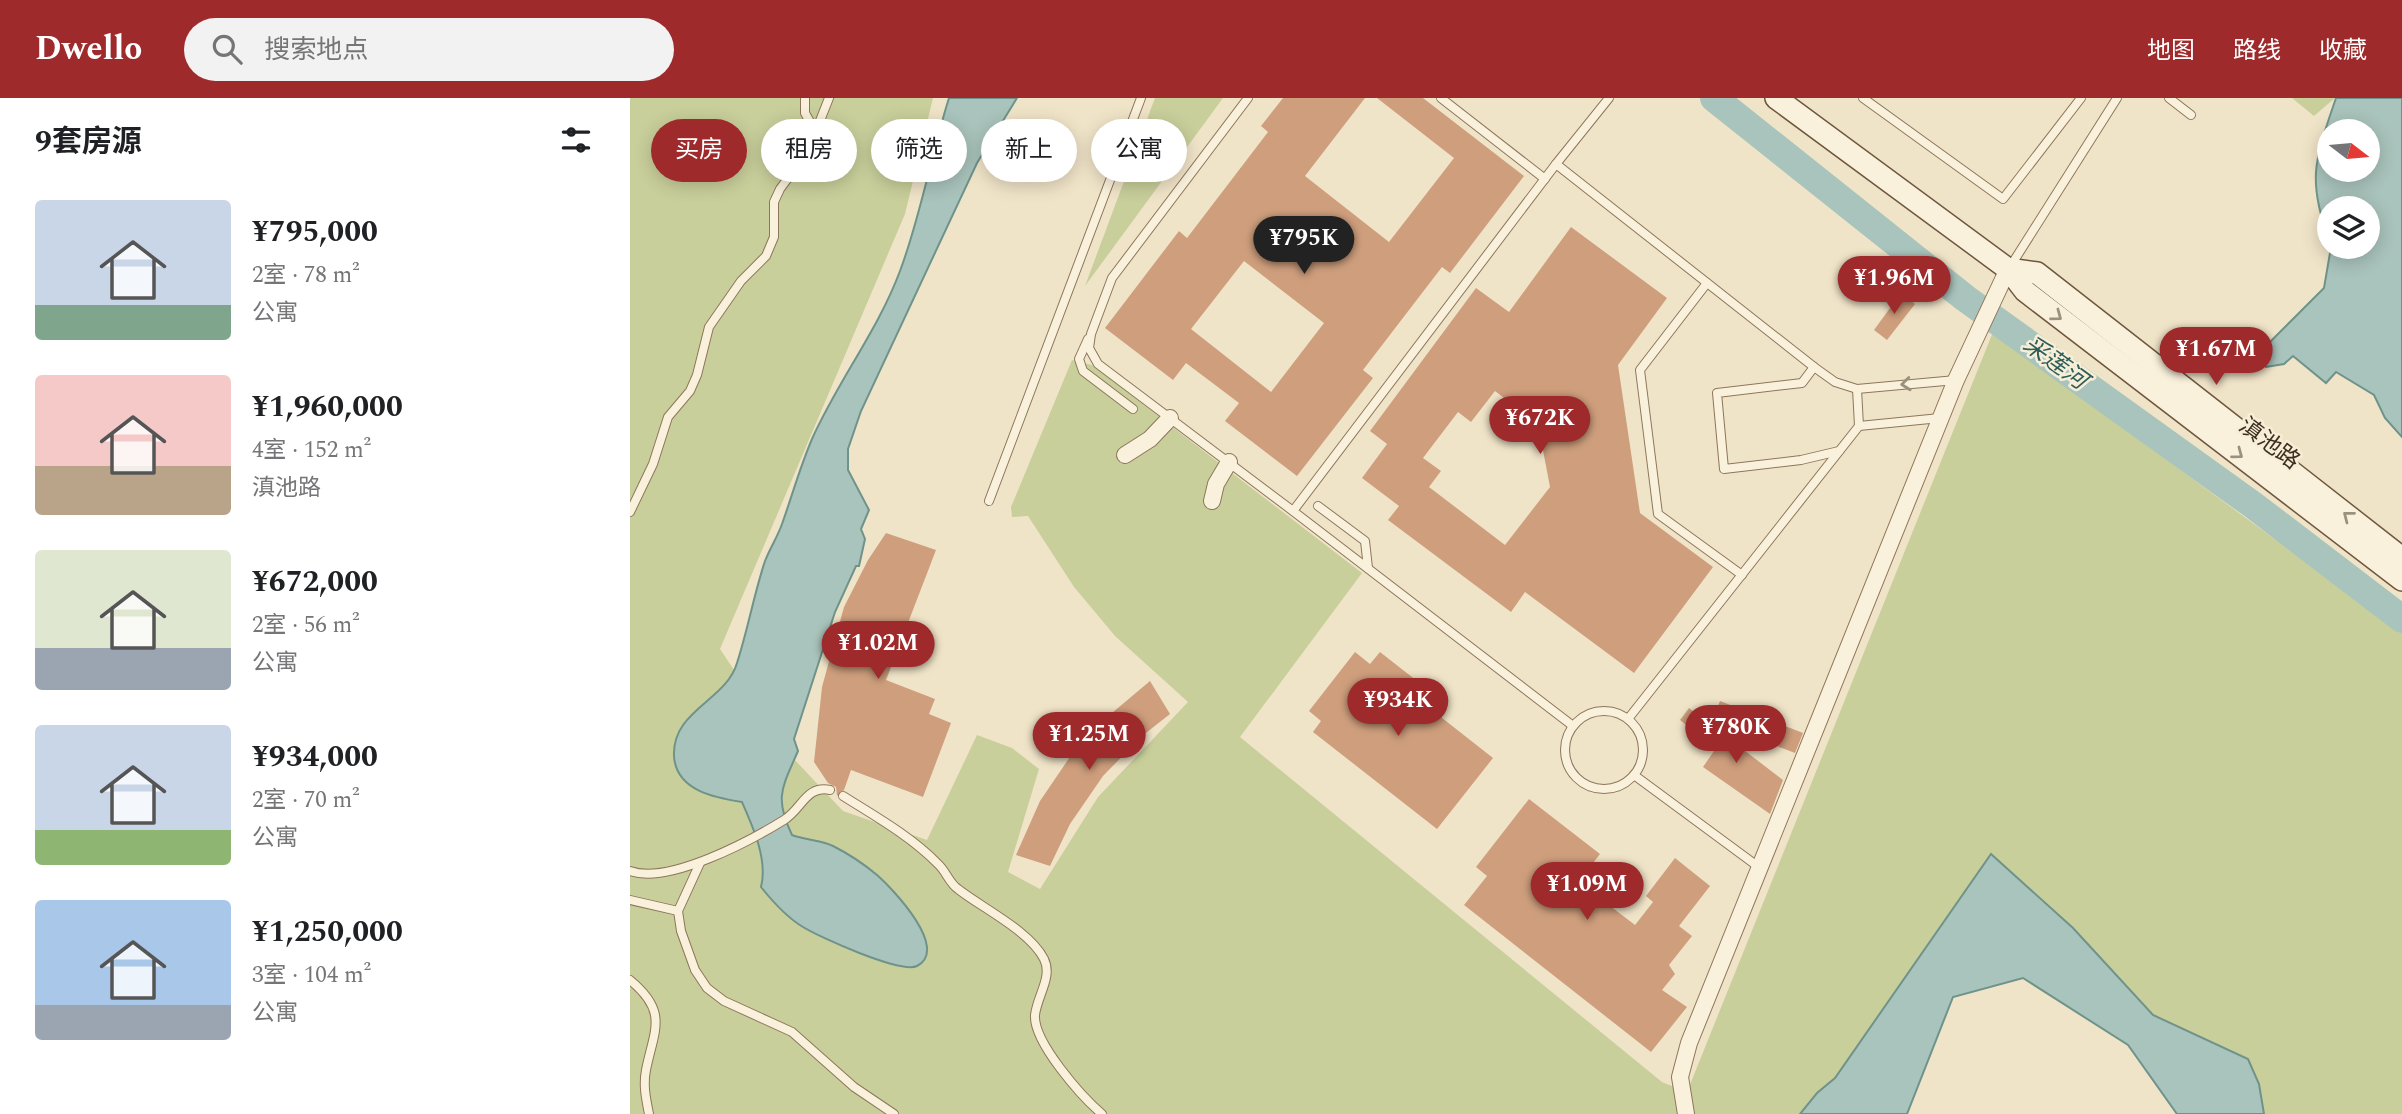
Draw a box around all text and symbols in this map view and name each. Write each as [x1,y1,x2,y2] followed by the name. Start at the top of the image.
[184,18,674,81] search box
[35,24,142,74] text: Dwello
[208,30,246,68] icon: search
[264,30,368,70] text: 搜索地点
[2147,33,2195,69] text: 地图
[2233,33,2281,69] text: 路线
[2319,33,2367,69] text: 收藏
[35,119,142,165] text: 9套房源
[651,119,747,182] chip: 买房
[761,119,857,182] chip: 租房
[871,119,967,182] chip: 筛选
[981,119,1077,182] chip: 新上
[1091,119,1187,182] chip: 公寓
[2317,119,2380,182] north arrow
[2317,119,2380,259] map controls
[557,121,595,159] icon: filters
[2317,196,2380,259] button: layers
[252,209,378,255] text: ¥795,000
[1255,216,1353,276] pin: ¥795K
[1269,221,1339,256] text: ¥795K
[91,228,175,312] icon: home
[1837,256,1951,316] pin: ¥1.96M
[252,258,360,293] text: 2室 · 78 m²
[1854,261,1934,296] text: ¥1.96M
[252,296,298,331] text: 公寓
[2050,307,2062,320] one-way arrow
[2015,327,2098,401] water label: 采莲河
[2159,328,2273,387] pin: ¥1.67M
[2176,332,2256,367] text: ¥1.67M
[1901,377,1912,392] one-way arrow
[252,384,403,430] text: ¥1,960,000
[1491,396,1589,456] pin: ¥672K
[1505,401,1575,436] text: ¥672K
[91,403,175,487] icon: home
[2231,409,2307,479] street label: 滇池路
[252,433,371,468] text: 4室 · 152 m²
[2230,445,2243,458] one-way arrow
[252,471,321,506] text: 滇池路
[2343,511,2356,524] one-way arrow
[252,559,378,605] text: ¥672,000
[91,578,175,662] icon: home
[252,608,360,643] text: 2室 · 56 m²
[821,622,935,681] pin: ¥1.02M
[838,626,918,661] text: ¥1.02M
[252,646,298,681] text: 公寓
[1349,678,1447,738] pin: ¥934K
[1363,683,1433,718] text: ¥934K
[1687,706,1785,765] pin: ¥780K
[1701,710,1771,745] text: ¥780K
[1032,712,1146,772] pin: ¥1.25M
[1049,717,1129,752] text: ¥1.25M
[252,734,378,780] text: ¥934,000
[91,753,175,837] icon: home
[252,783,360,818] text: 2室 · 70 m²
[252,821,298,856] text: 公寓
[1530,862,1644,922] pin: ¥1.09M
[1547,867,1627,902] text: ¥1.09M
[252,909,403,955] text: ¥1,250,000
[91,928,175,1012] icon: home
[252,958,371,993] text: 3室 · 104 m²
[252,996,298,1031] text: 公寓

